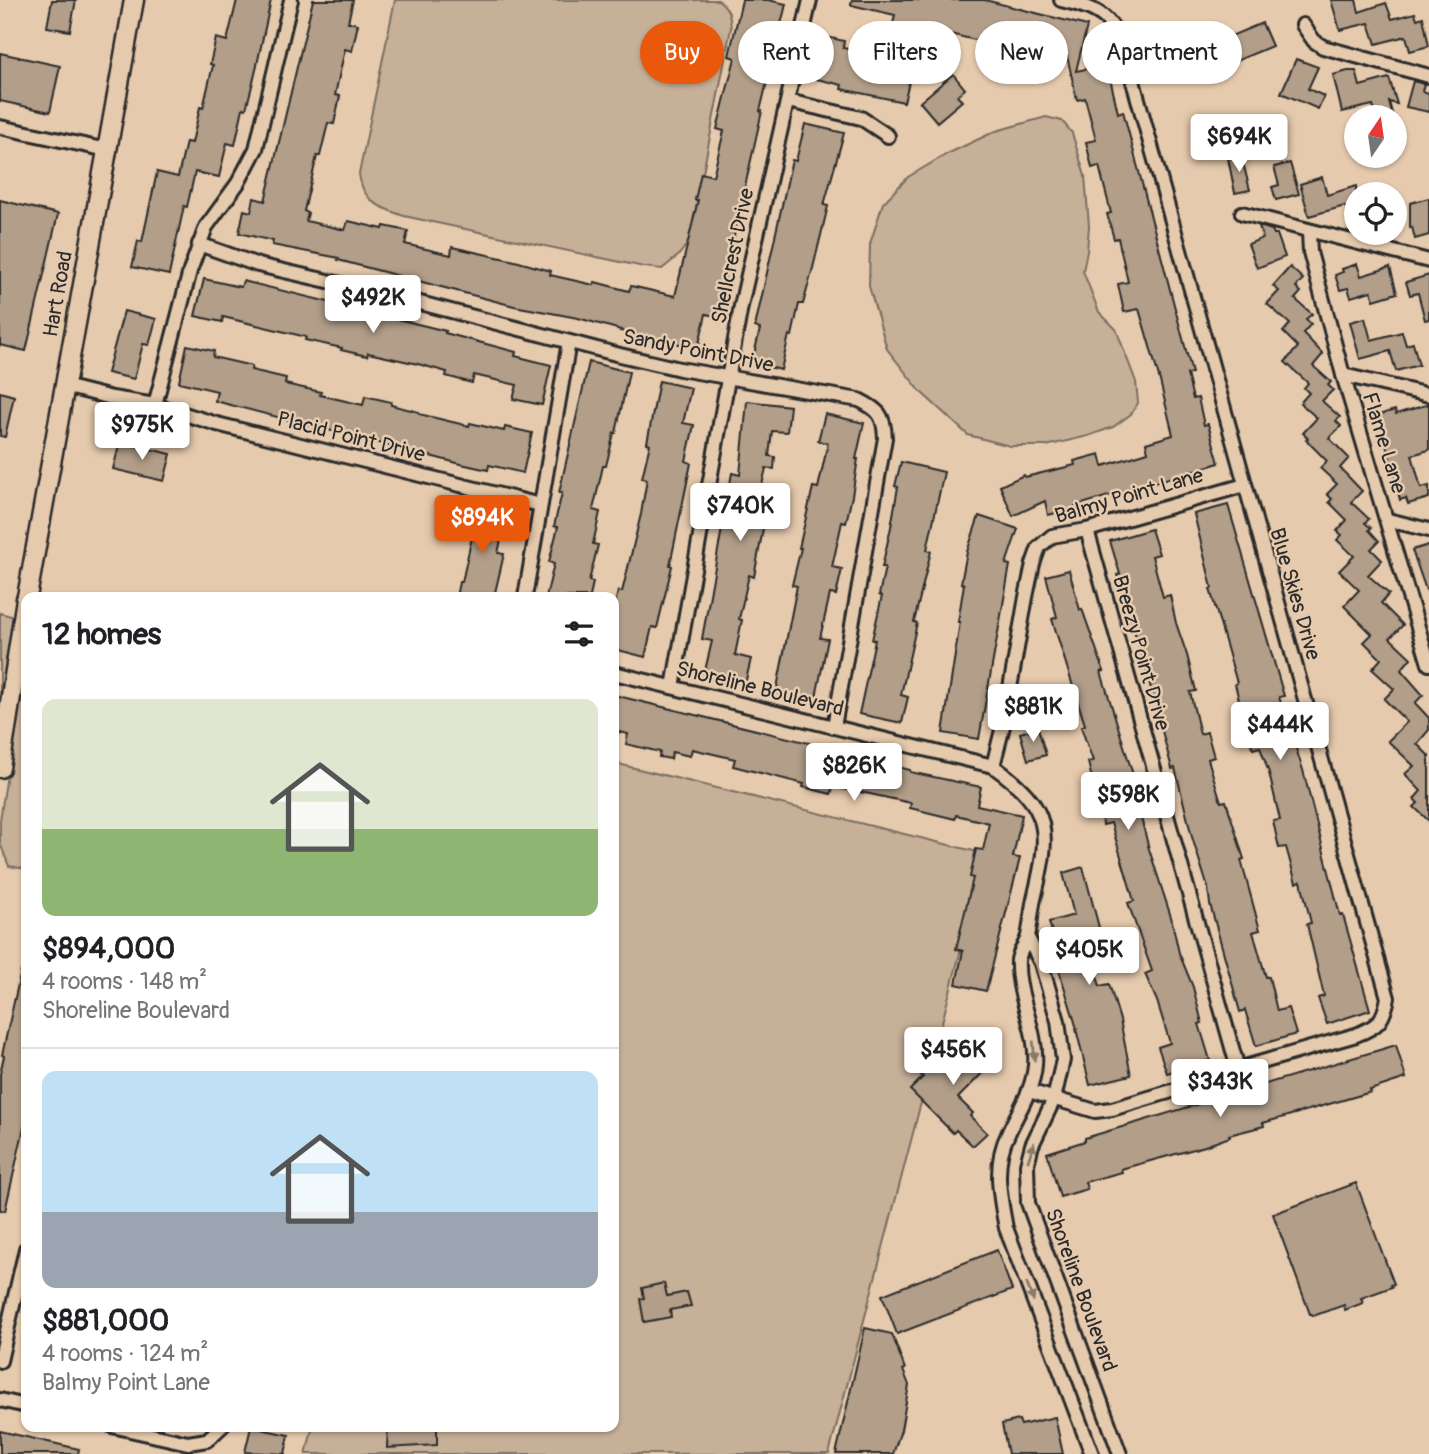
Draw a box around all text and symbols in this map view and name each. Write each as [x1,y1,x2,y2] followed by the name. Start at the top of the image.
[640,21,724,84] chip: Buy
[738,21,834,84] chip: Rent
[848,21,961,84] chip: Filters
[975,21,1068,84] chip: New
[1082,21,1242,84] chip: Apartment
[1344,105,1407,168] north arrow
[1344,105,1407,245] map controls
[1190,114,1288,174] pin: $694K
[1207,122,1271,151] text: $694K
[1344,182,1407,245] button: locate
[705,185,761,326] street label: Shellcrest Drive
[37,249,79,339] street label: Hart Road
[324,276,422,335] pin: $492K
[341,283,405,312] text: $492K
[620,323,776,379] street label: Sandy Point Drive
[1356,389,1412,497] street label: Flame Lane
[93,402,191,462] pin: $975K
[274,406,428,469] street label: Placid Point Drive
[111,410,173,439] text: $975K
[1052,462,1207,530] street label: Balmy Point Lane
[691,484,789,543] pin: $740K
[706,491,774,520] text: $740K
[433,496,531,555] pin: $894K
[450,503,514,532] text: $894K
[1263,525,1327,664] street label: Blue Skies Drive
[1106,572,1176,734] street label: Breezy Point Drive
[560,615,598,653] icon: filters
[42,616,161,653] text: 12 homes
[673,655,847,723] street label: Shoreline Boulevard
[984,684,1082,744] pin: $881K
[1004,692,1062,721] text: $881K
[1231,702,1329,762] pin: $444K
[1247,710,1313,739] text: $444K
[257,744,383,870] icon: home
[805,744,903,803] pin: $826K
[822,751,886,780] text: $826K
[1079,772,1177,832] pin: $598K
[1097,780,1159,809] text: $598K
[1040,928,1138,987] pin: $405K
[42,930,175,967] text: $894,000
[1055,935,1123,964] text: $405K
[42,967,207,996] text: 4 rooms · 148 m²
[42,996,230,1025] text: Shoreline Boulevard
[904,1028,1002,1087] pin: $456K
[920,1035,986,1064] text: $456K
[1029,1040,1040,1062] one-way arrow
[1171,1060,1269,1119] pin: $343K
[1187,1067,1253,1096] text: $343K
[257,1116,383,1242] icon: home
[1026,1142,1037,1163] one-way arrow
[1039,1205,1123,1375] street label: Shoreline Boulevard
[1025,1282,1036,1303] one-way arrow
[42,1302,169,1339] text: $881,000
[42,1339,208,1368] text: 4 rooms · 124 m²
[42,1368,210,1397] text: Balmy Point Lane

